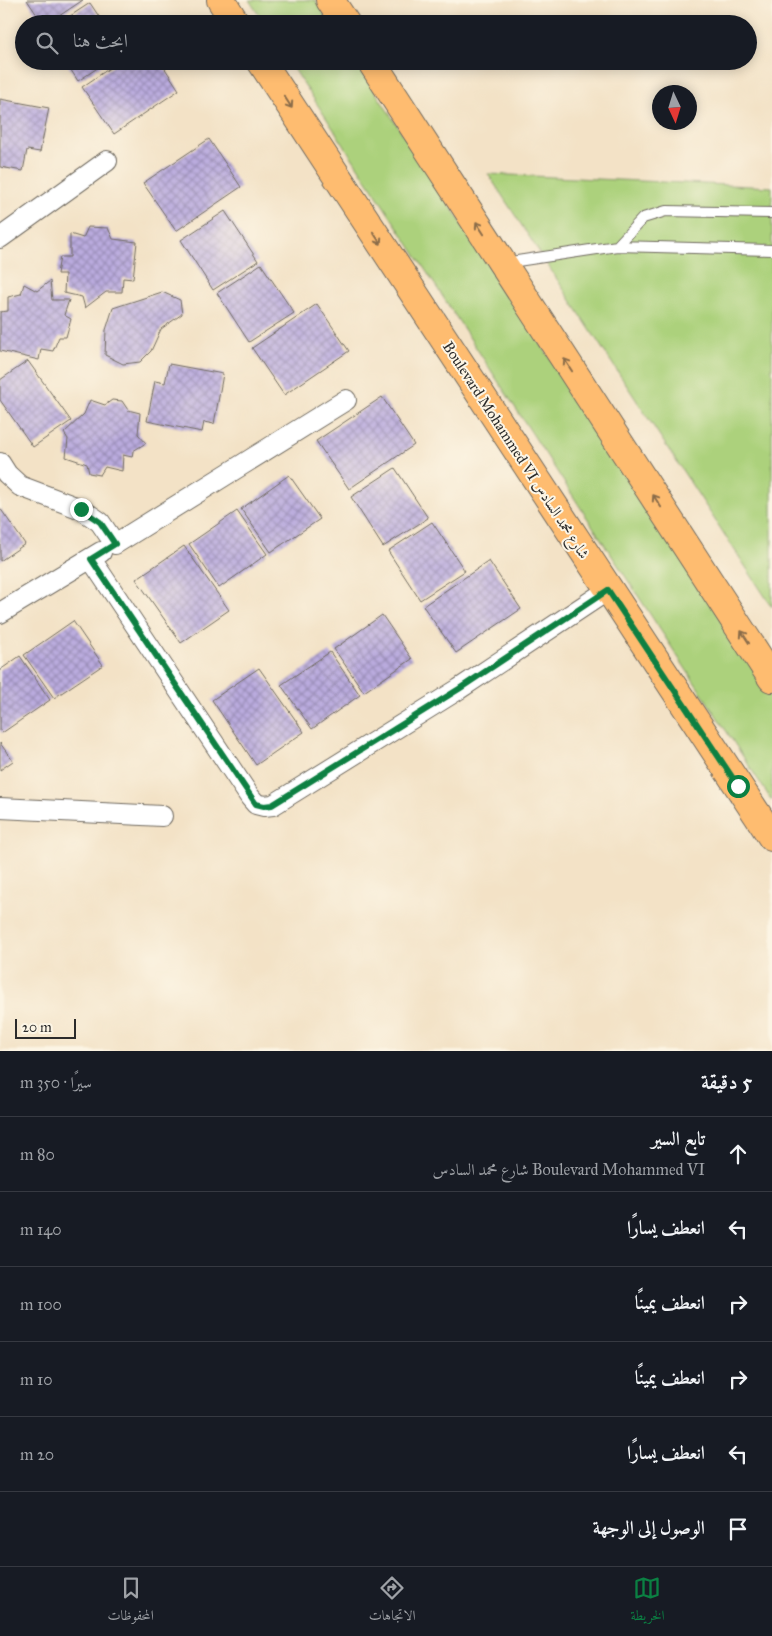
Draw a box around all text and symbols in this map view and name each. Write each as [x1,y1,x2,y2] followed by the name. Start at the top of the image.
[15,15,757,70] search box
[33,29,61,57] icon: search
[73,29,128,52] text: ابحث هنا
[652,85,697,130] north arrow
[283,95,293,109] one-way arrow
[475,222,485,236] one-way arrow
[372,231,382,245] one-way arrow
[436,338,593,564] street label: Boulevard Mohammed VI شارع محمد السادس
[563,358,573,372] one-way arrow
[651,495,661,509] one-way arrow
[70,498,93,521] route end
[740,631,750,645] one-way arrow
[727,775,750,798] route start
[15,1016,76,1039] scale bar
[22,1019,52,1036] text: 20 m
[701,1069,752,1095] text: 5 دقيقة
[20,1073,92,1092] text: سيرًا · 350 m
[651,1127,705,1150] text: تابع السير
[724,1140,752,1168] icon: ahead
[20,1145,55,1164] text: 80 m
[433,1160,705,1179] text: Boulevard Mohammed VI شارع محمد السادس
[724,1215,752,1243] icon: left
[627,1216,705,1239] text: انعطف يسارًا
[20,1220,61,1239] text: 140 m
[724,1290,752,1318] icon: right
[635,1291,705,1314] text: انعطف يمينًا
[20,1295,62,1314] text: 100 m
[724,1365,752,1393] icon: right
[635,1366,705,1389] text: انعطف يمينًا
[20,1370,52,1389] text: 10 m
[724,1440,752,1468] icon: left
[627,1441,705,1464] text: انعطف يسارًا
[20,1445,54,1464] text: 20 m
[724,1515,752,1543] icon: arrive
[593,1516,705,1539] text: الوصول إلى الوجهة
[108,1574,154,1629] tab: المحفوظات
[369,1574,415,1629] tab: الاتجاهات
[630,1574,665,1629] tab: الخريطة

